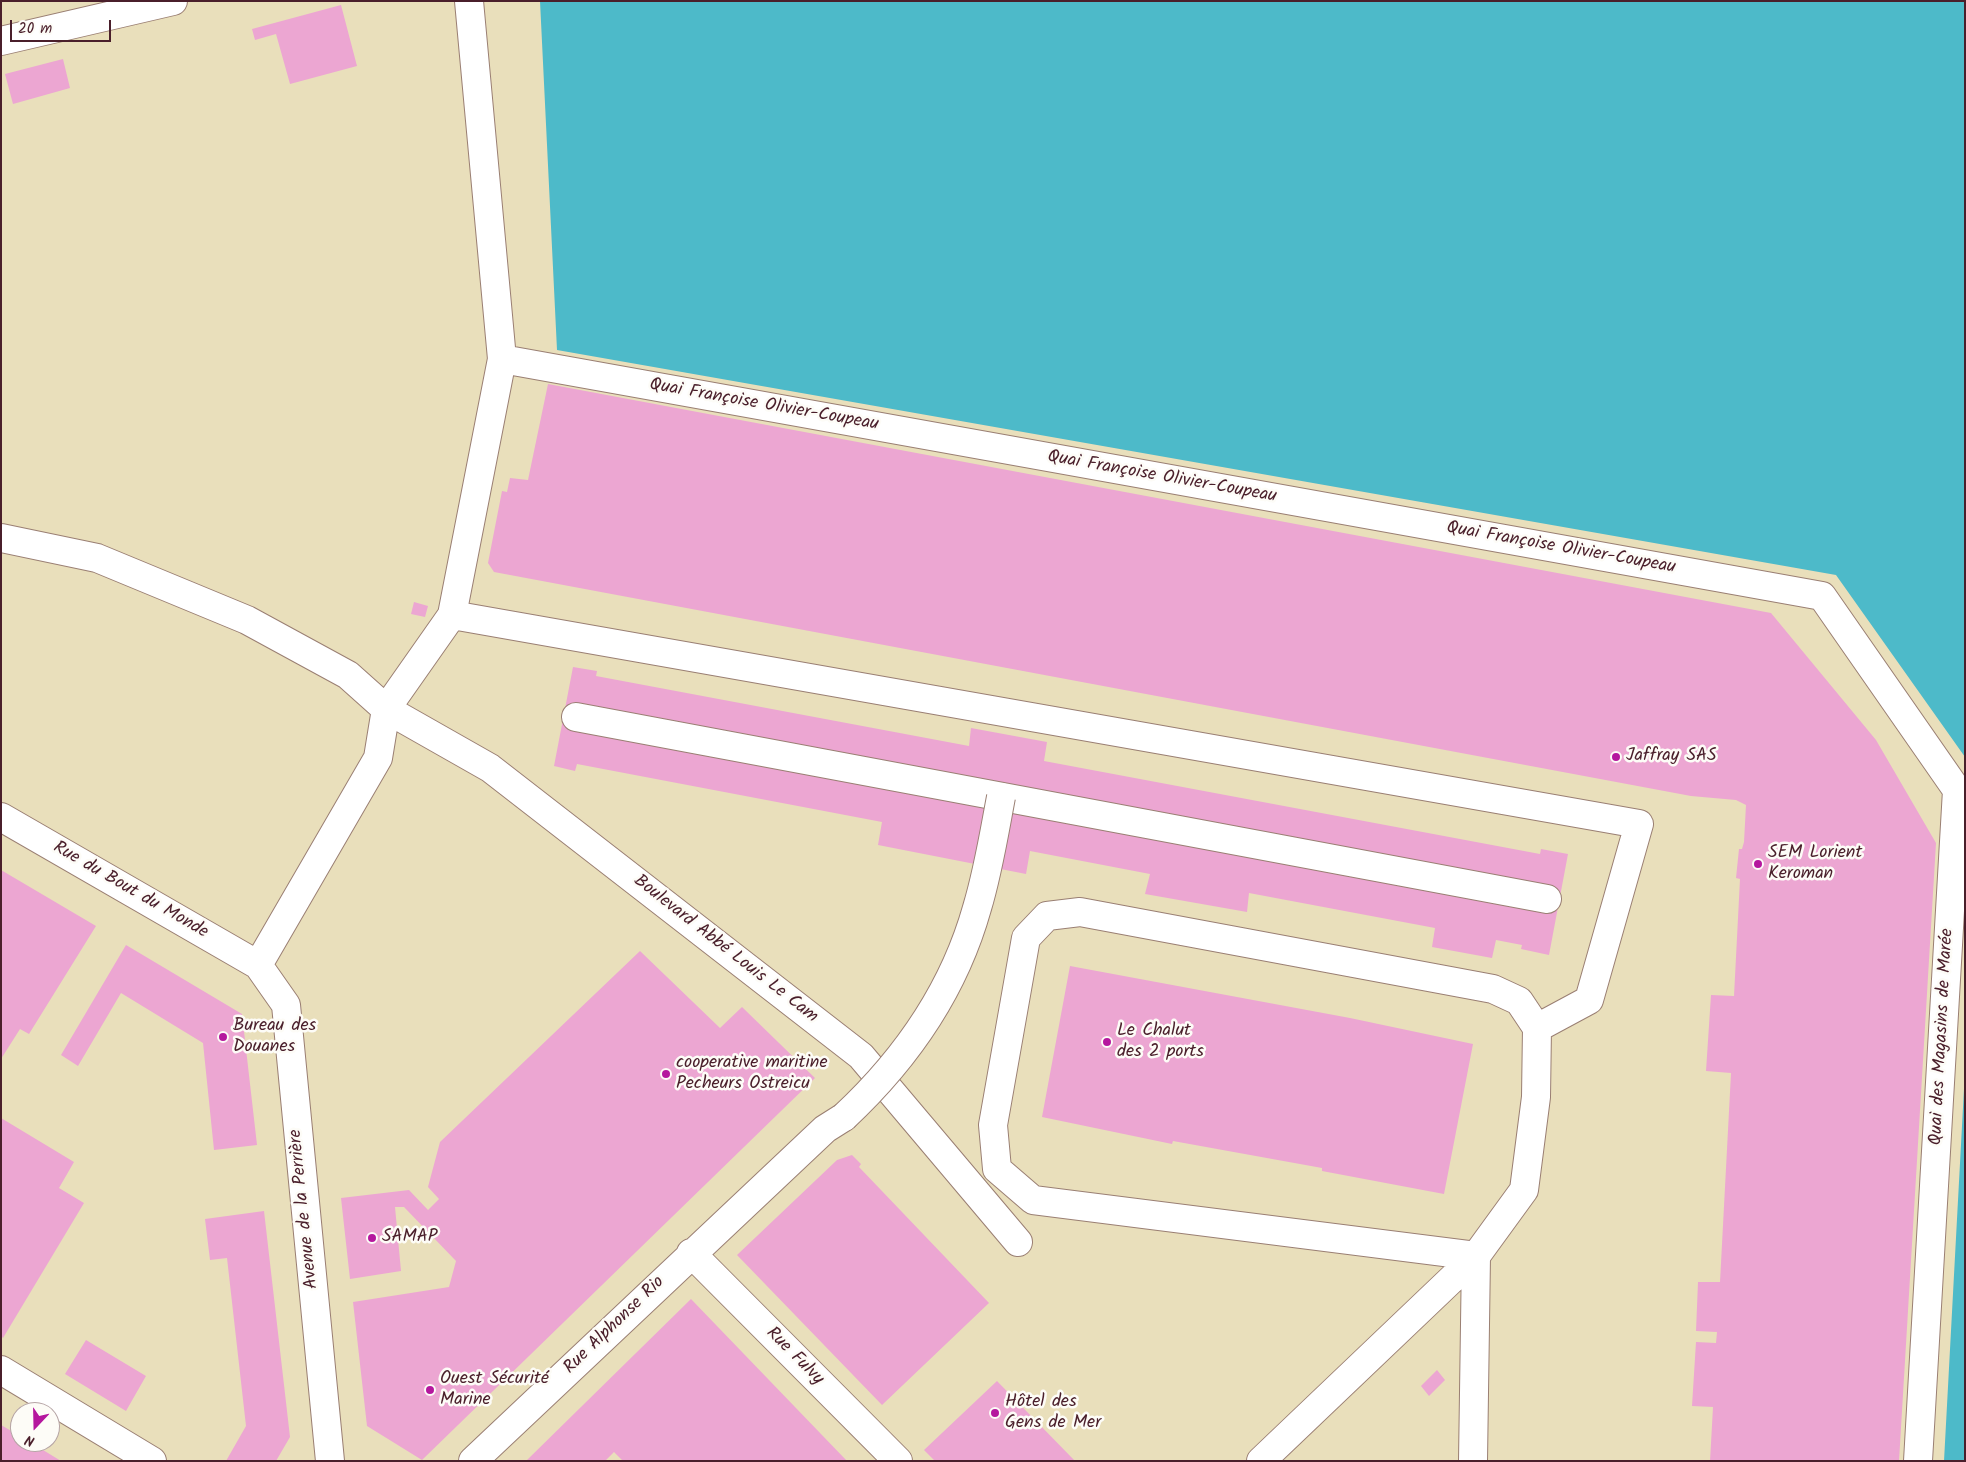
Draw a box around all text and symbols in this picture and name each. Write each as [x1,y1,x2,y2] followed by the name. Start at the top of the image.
[12,10,114,42] scale bar
[18,17,52,41] text: 20 m
[648,375,880,437] street label: Quai Françoise Olivier-Coupeau
[1046,447,1278,509] street label: Quai Françoise Olivier-Coupeau
[1445,518,1677,580] street label: Quai Françoise Olivier-Coupeau
[1626,746,1717,768] place label: Jaffray SAS
[1610,751,1622,763] marker: Jaffray SAS
[49,838,211,944] street label: Rue du Bout du Monde
[1768,843,1862,886] place label: SEM Lorient Keroman
[1752,858,1764,870] marker: SEM Lorient Keroman
[628,871,822,1029] street label: Boulevard Abbé Louis Le Cam
[1927,928,1959,1146] street label: Quai des Magasins de Marée
[233,1016,316,1058] place label: Bureau des Douanes
[1117,1021,1204,1064] place label: Le Chalut des 2 ports
[217,1031,229,1043] marker: Bureau des Douanes
[1101,1036,1113,1048] marker: Le Chalut des 2 ports
[676,1053,828,1096] place label: cooperative maritine Pecheurs Ostreicu
[660,1068,672,1080] marker: cooperative maritine Pecheurs Ostreicu
[286,1128,324,1290] street label: Avenue de la Perrière
[382,1227,437,1249] place label: SAMAP
[366,1232,378,1244] marker: SAMAP
[560,1272,670,1380] street label: Rue Alphonse Rio
[761,1324,827,1390] street label: Rue Fulvy
[440,1369,549,1412] place label: Ouest Sécurité Marine
[424,1384,436,1396] marker: Ouest Sécurité Marine
[1005,1392,1101,1435] place label: Hôtel des Gens de Mer
[10,1402,60,1452] north arrow
[989,1407,1001,1419] marker: Hôtel des Gens de Mer
[22,1428,38,1452] text: N

